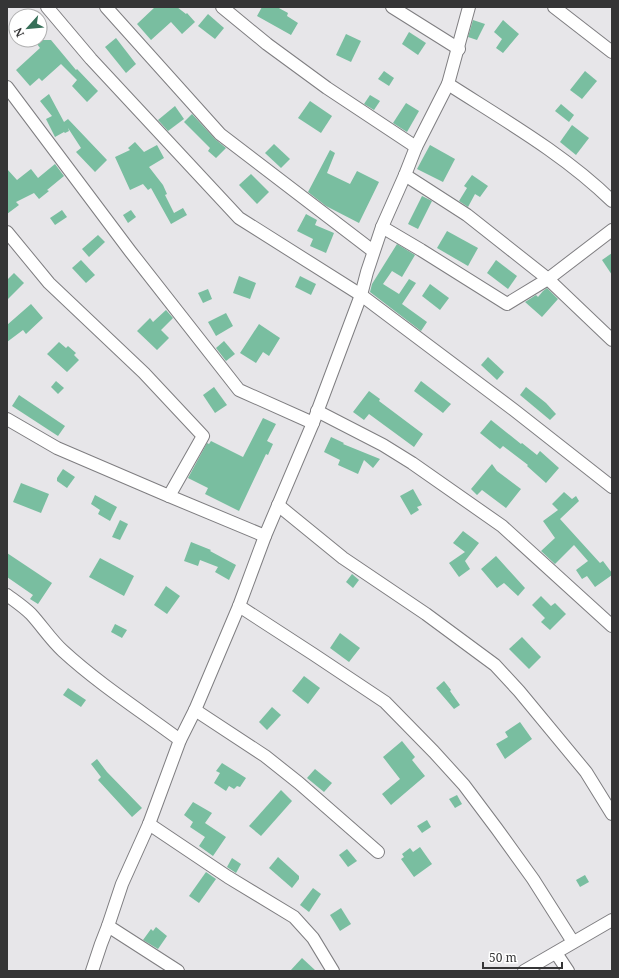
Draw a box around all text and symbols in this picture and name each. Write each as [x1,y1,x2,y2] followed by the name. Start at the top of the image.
[8,8,48,48] north arrow
[10,25,27,40] text: N
[483,944,562,970] scale bar
[489,949,517,966] text: 50 m

